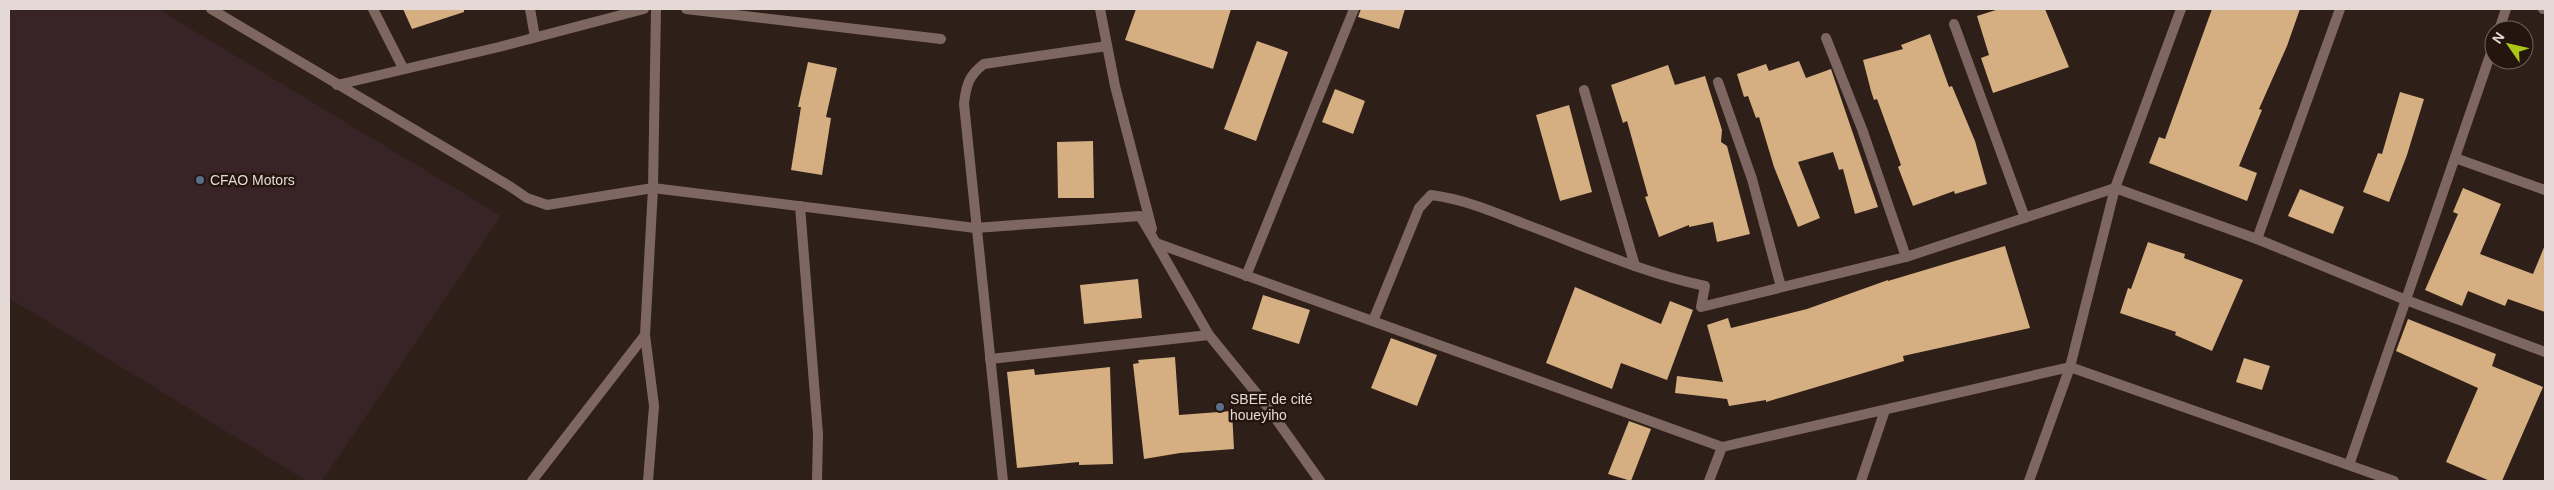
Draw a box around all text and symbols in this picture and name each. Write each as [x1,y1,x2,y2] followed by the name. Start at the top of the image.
[2484,20,2534,70] north arrow
[2489,29,2508,46] text: N
[210,172,295,188] place label: CFAO Motors
[194,174,206,186] marker: CFAO Motors
[1230,391,1313,423] place label: SBEE de cité houeyiho
[1214,401,1226,413] marker: SBEE de cité houeyiho

